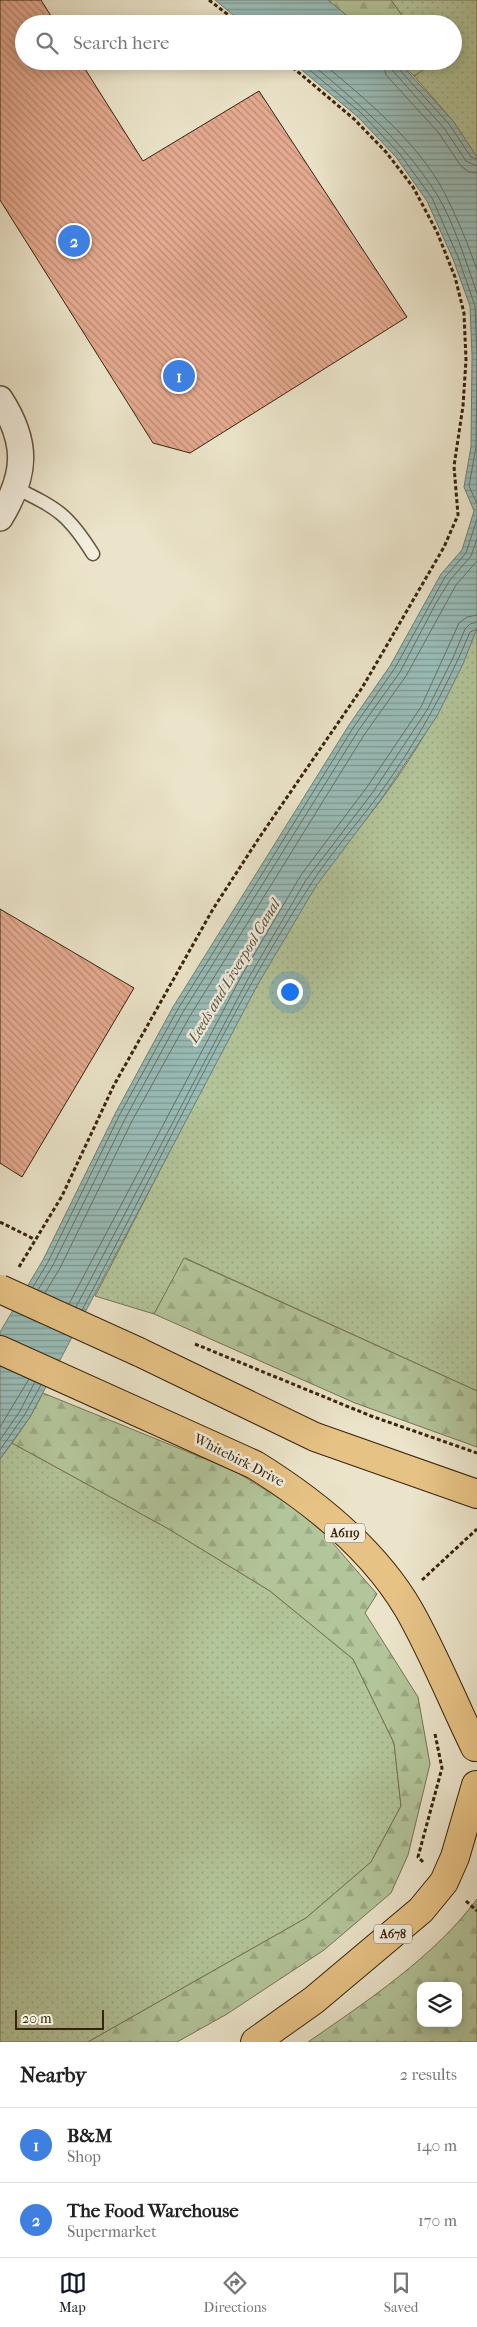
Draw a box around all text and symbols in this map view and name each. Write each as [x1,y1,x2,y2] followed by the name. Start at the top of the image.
[15,15,462,70] search box
[33,29,61,57] icon: search
[73,32,169,54] text: Search here
[58,222,90,260] pin: 2
[163,357,195,395] pin: 1
[184,894,285,1047] water label: Leeds and Liverpool Canal
[277,979,303,1005] your location
[190,1429,287,1490] street label: Whitebirk Drive
[325,1524,365,1542] road number: A6119
[374,1925,412,1944] road number: A678
[417,1982,462,2027] map controls
[417,1982,462,2027] button: layers
[15,2007,104,2030] scale bar
[22,2010,52,2027] text: 20 m
[20,2063,86,2087] text: Nearby
[400,2065,457,2084] text: 2 results
[67,2125,112,2147] text: B&M
[33,2136,39,2155] text: 1
[416,2136,457,2155] text: 140 m
[67,2147,101,2166] text: Shop
[67,2200,239,2222] text: The Food Warehouse
[32,2211,40,2230] text: 2
[418,2211,457,2230] text: 170 m
[67,2222,157,2241] text: Supermarket
[59,2269,87,2316] tab: Map
[204,2269,267,2316] tab: Directions
[384,2269,418,2316] tab: Saved

